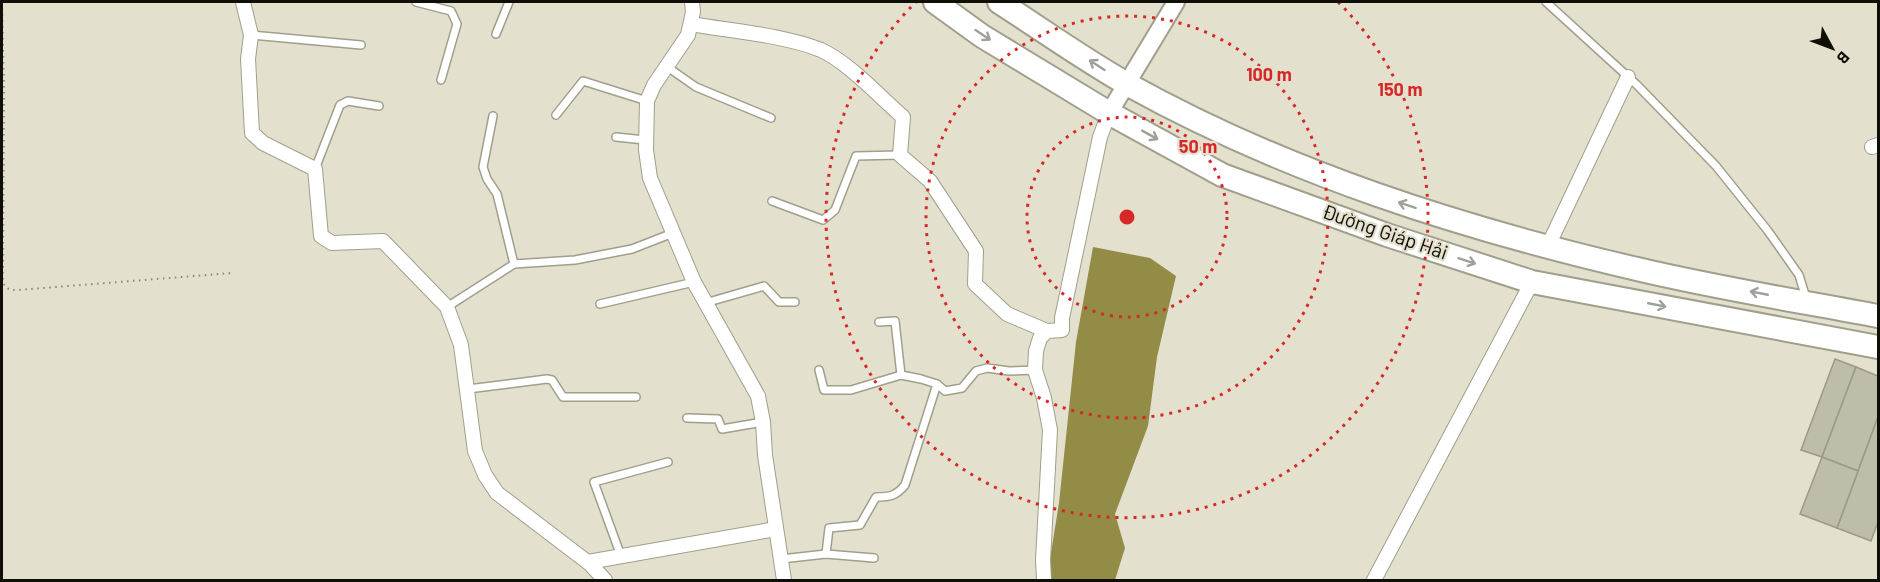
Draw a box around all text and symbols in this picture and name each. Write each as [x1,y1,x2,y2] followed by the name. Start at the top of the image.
[1802,18,1862,78] north arrow
[974,29,991,42] one-way arrow
[1833,48,1854,68] text: B
[1088,58,1105,71] one-way arrow
[1246,63,1292,85] text: 100 m
[1378,78,1422,100] text: 150 m
[1141,129,1158,141] one-way arrow
[1179,135,1217,157] text: 50 m
[1319,198,1451,264] street label: Đường Giáp Hải
[1399,198,1417,209] one-way arrow
[1117,207,1137,227] centre of rings
[1457,256,1476,267] one-way arrow
[1750,287,1769,298] one-way arrow
[1646,300,1666,311] one-way arrow

